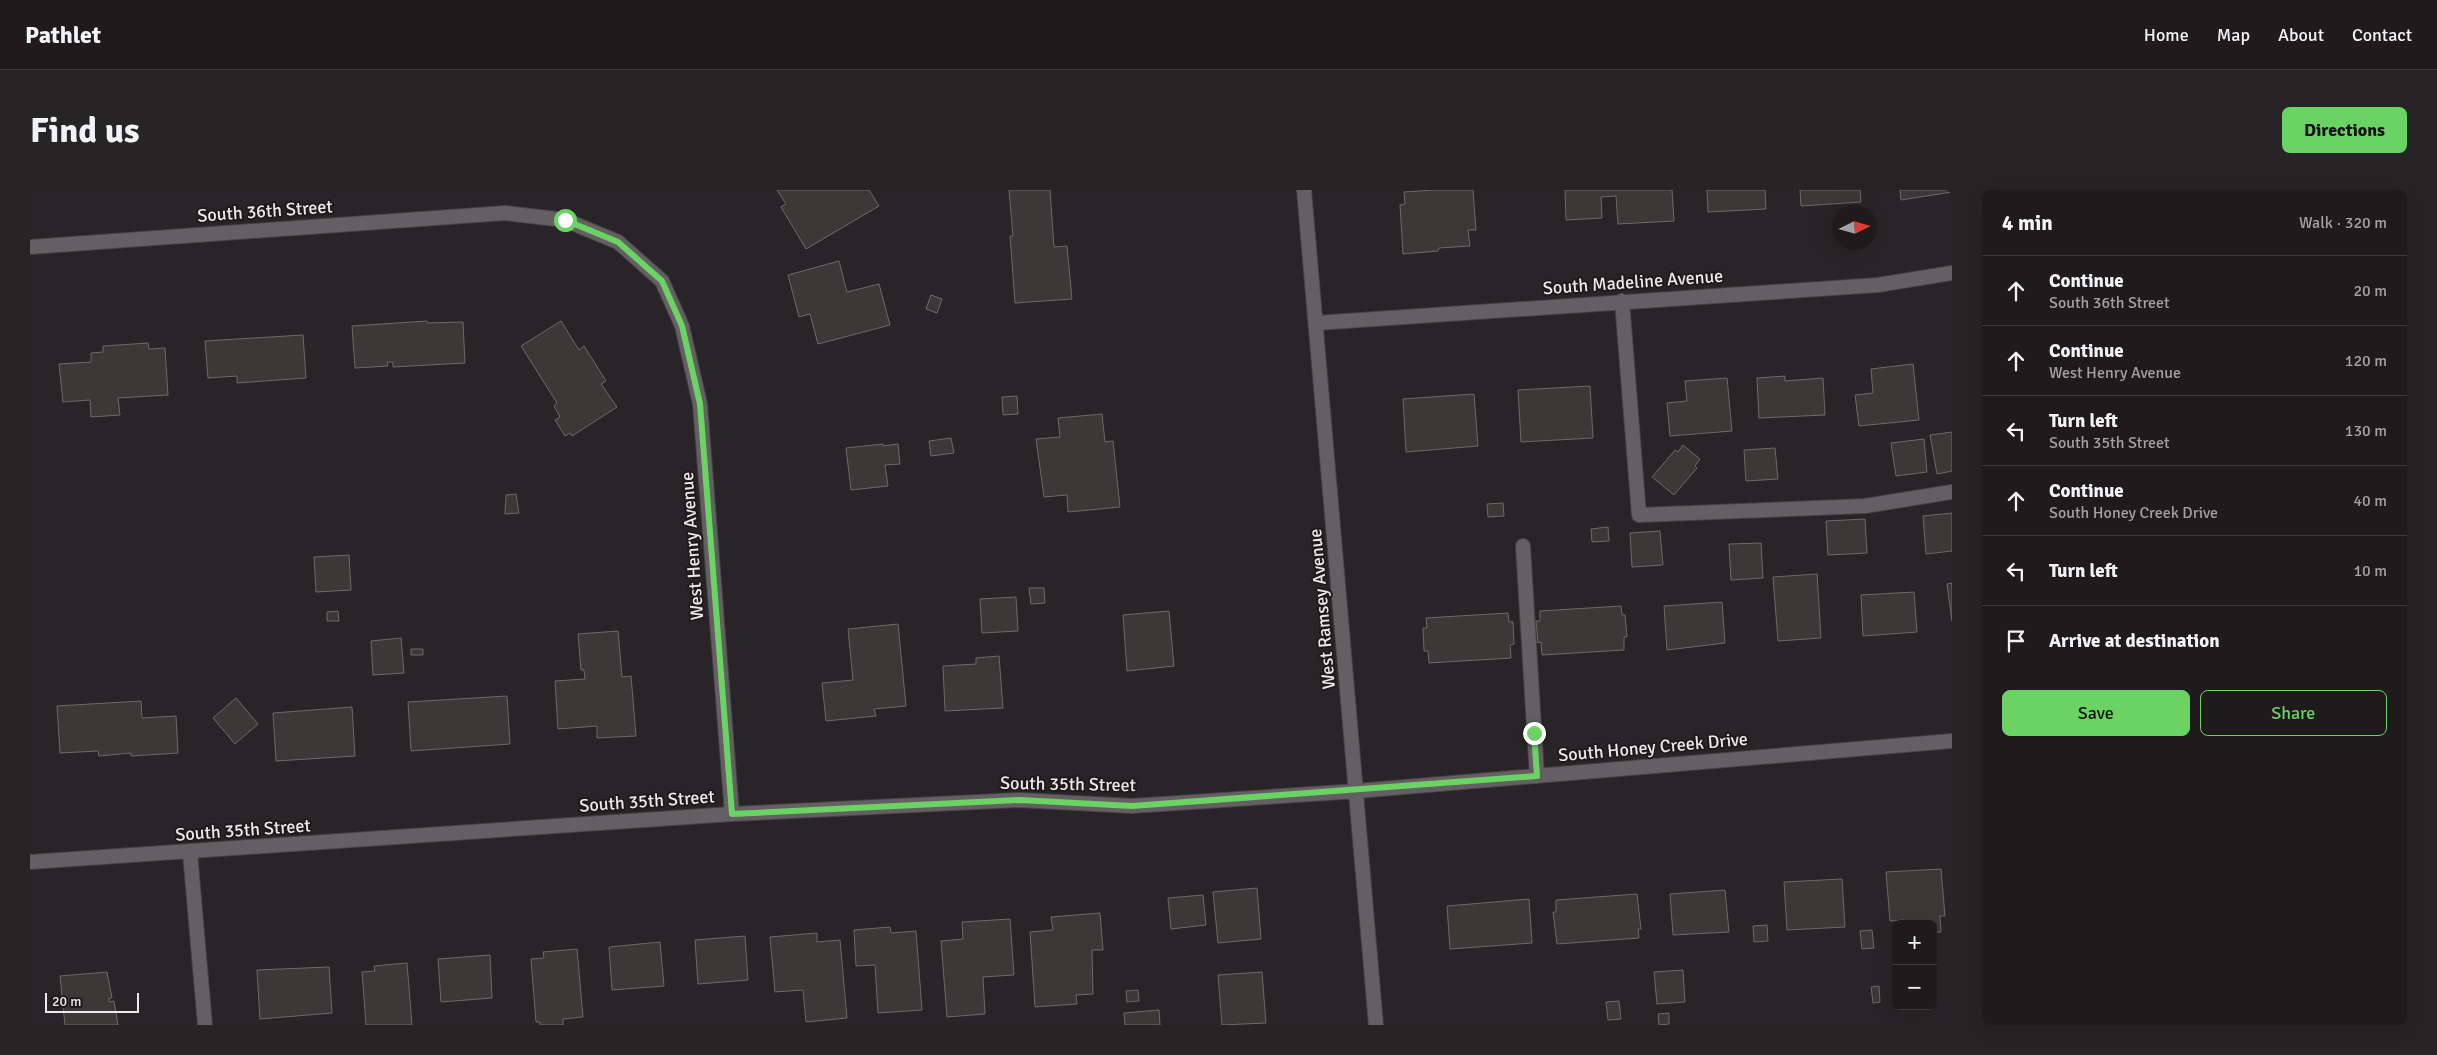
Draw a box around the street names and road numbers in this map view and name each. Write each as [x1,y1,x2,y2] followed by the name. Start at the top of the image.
[197,195,333,227] street label: South 36th Street
[1542,265,1724,299] street label: South Madeline Avenue
[676,471,708,621] street label: West Henry Avenue
[1304,528,1340,690] street label: West Ramsey Avenue
[1557,728,1749,766] street label: South Honey Creek Drive
[1000,772,1136,796] street label: South 35th Street
[579,785,715,817] street label: South 35th Street
[175,814,311,846] street label: South 35th Street

